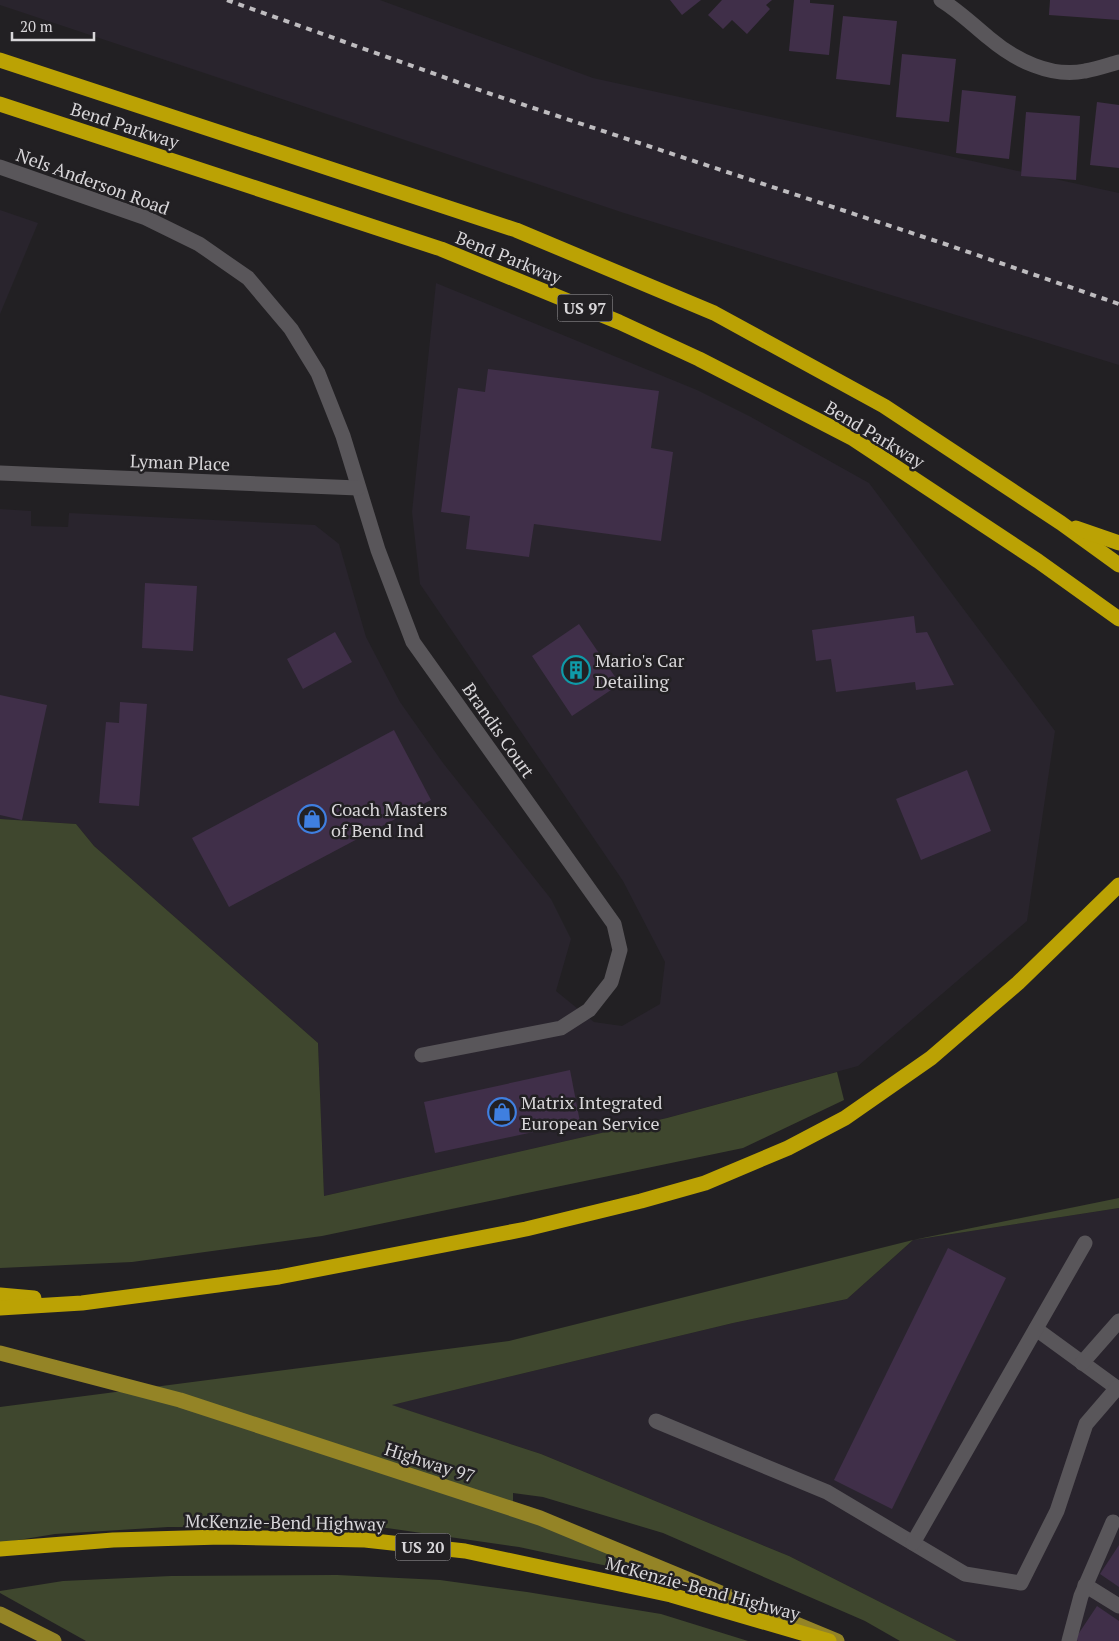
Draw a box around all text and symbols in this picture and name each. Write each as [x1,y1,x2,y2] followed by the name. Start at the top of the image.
[12,10,95,42] scale bar
[20,16,53,36] text: 20 m
[68,96,183,154] street label: Bend Parkway
[13,142,173,220] street label: Nels Anderson Road
[452,225,566,290] street label: Bend Parkway
[558,294,612,322] road number: US 97
[821,395,930,474] street label: Bend Parkway
[130,448,230,476] street label: Lyman Place
[595,648,685,693] place label: Mario's Car Detailing
[561,655,591,685] building icon: Mario's Car Detailing
[458,678,541,782] street label: Brandis Court
[331,797,447,842] place label: Coach Masters of Bend Ind
[297,804,327,834] shop icon: Coach Masters of Bend Ind
[521,1090,662,1135] place label: Matrix Integrated European Service
[487,1097,517,1127] shop icon: Matrix Integrated European Service
[382,1436,478,1488] street label: Highway 97
[185,1508,386,1536] street label: McKenzie-Bend Highway
[396,1534,450,1560] road number: US 20
[603,1550,804,1626] street label: McKenzie-Bend Highway

